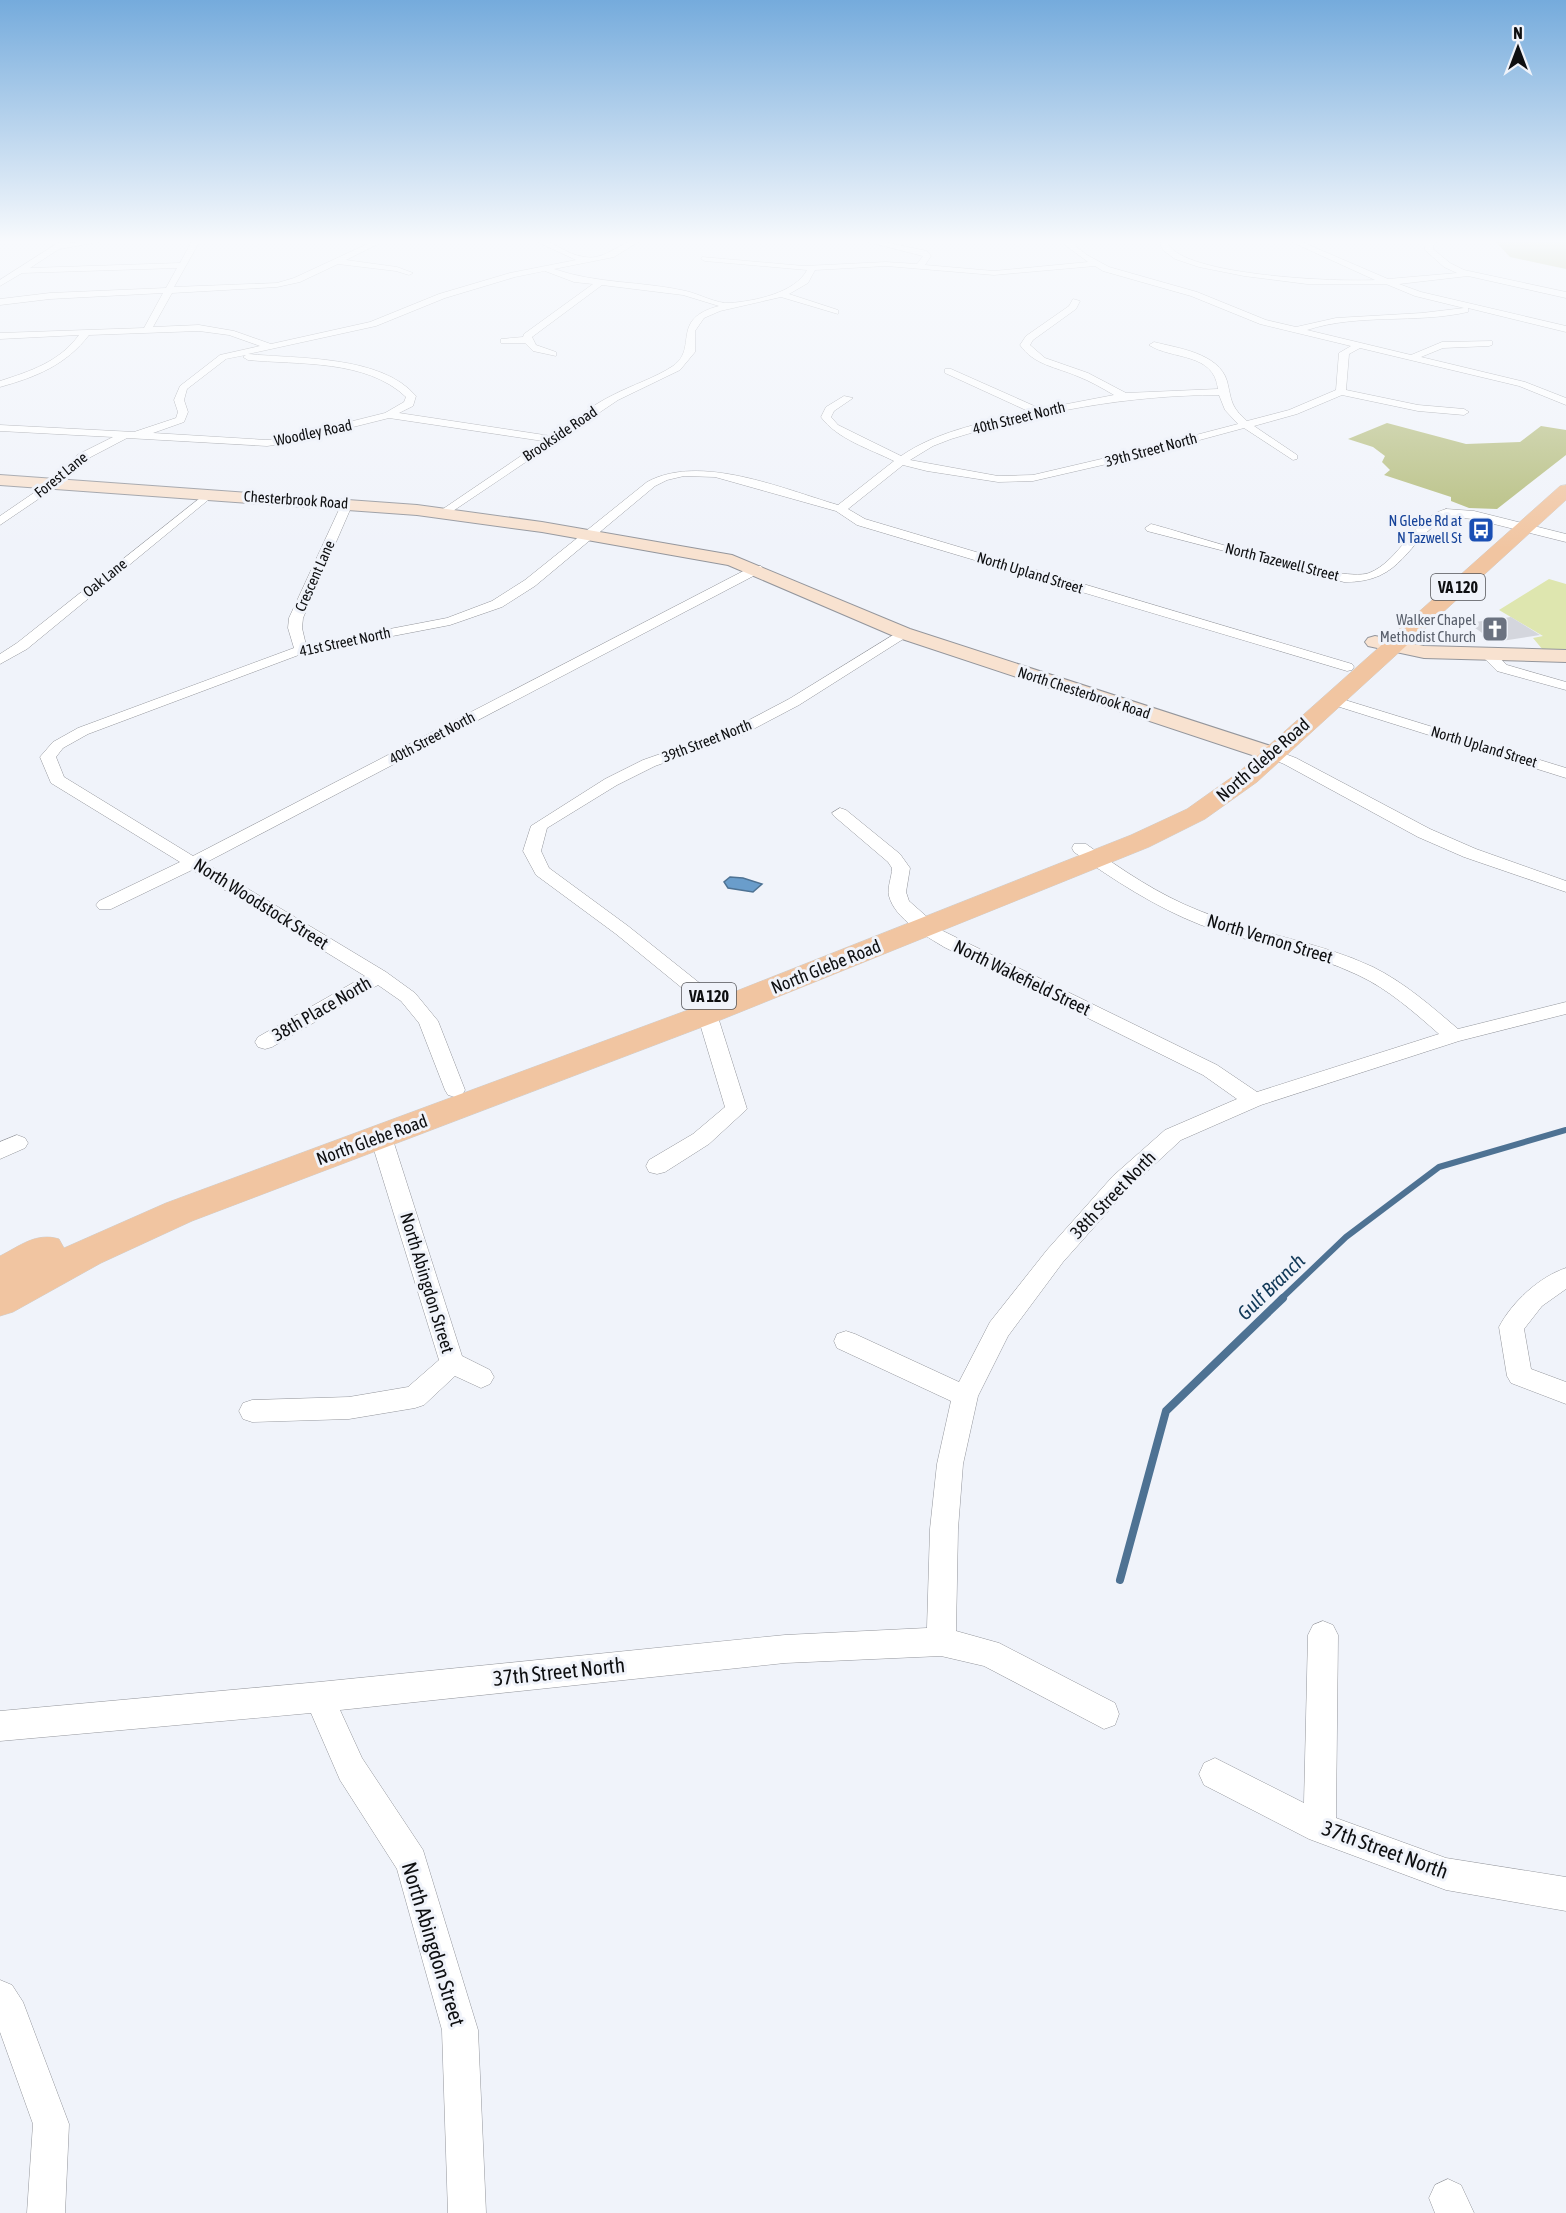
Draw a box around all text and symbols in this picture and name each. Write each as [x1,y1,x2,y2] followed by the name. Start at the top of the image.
[1488,18,1548,78] north arrow
[1513,24,1523,42] text: N
[971,398,1067,437] street label: 40th Street North
[519,403,600,465] street label: Brookside Road
[272,416,353,449] street label: Woodley Road
[1103,429,1199,470] street label: 39th Street North
[31,448,90,501] street label: Forest Lane
[243,487,349,512] street label: Chesterbrook Road
[1389,512,1462,546] place label: N Glebe Rd at N Tazwell St
[1466,515,1496,545] bus stop icon: N Glebe Rd at N Tazwell St
[291,537,338,614] street label: Crescent Lane
[1223,539,1341,584] street label: North Tazewell Street
[975,548,1085,597] street label: North Upland Street
[79,555,130,600] street label: Oak Lane
[1431,574,1485,600] road number: VA 120
[1380,611,1476,645] place label: Walker Chapel Methodist Church
[1480,614,1510,644] church icon: Walker Chapel Methodist Church
[298,624,392,659] street label: 41st Street North
[1016,663,1153,722] street label: North Chesterbrook Road
[386,708,477,767] street label: 40th Street North
[1212,714,1313,806] street label: North Glebe Road
[660,716,754,765] street label: 39th Street North
[1429,722,1539,771] street label: North Upland Street
[190,854,333,954] street label: North Woodstock Street
[1205,909,1335,968] street label: North Vernon Street
[768,935,884,998] street label: North Glebe Road
[950,935,1094,1020] street label: North Wakefield Street
[269,972,375,1045] street label: 38th Place North
[682,983,736,1009] road number: VA 120
[314,1110,430,1169] street label: North Glebe Road
[1066,1147,1160,1243] street label: 38th Street North
[396,1210,459,1356] street label: North Abingdon Street
[1232,1249,1309,1324] water label: Gulf Branch
[492,1652,626,1690] street label: 37th Street North
[1319,1815,1452,1883] street label: 37th Street North
[398,1859,470,2029] street label: North Abingdon Street

